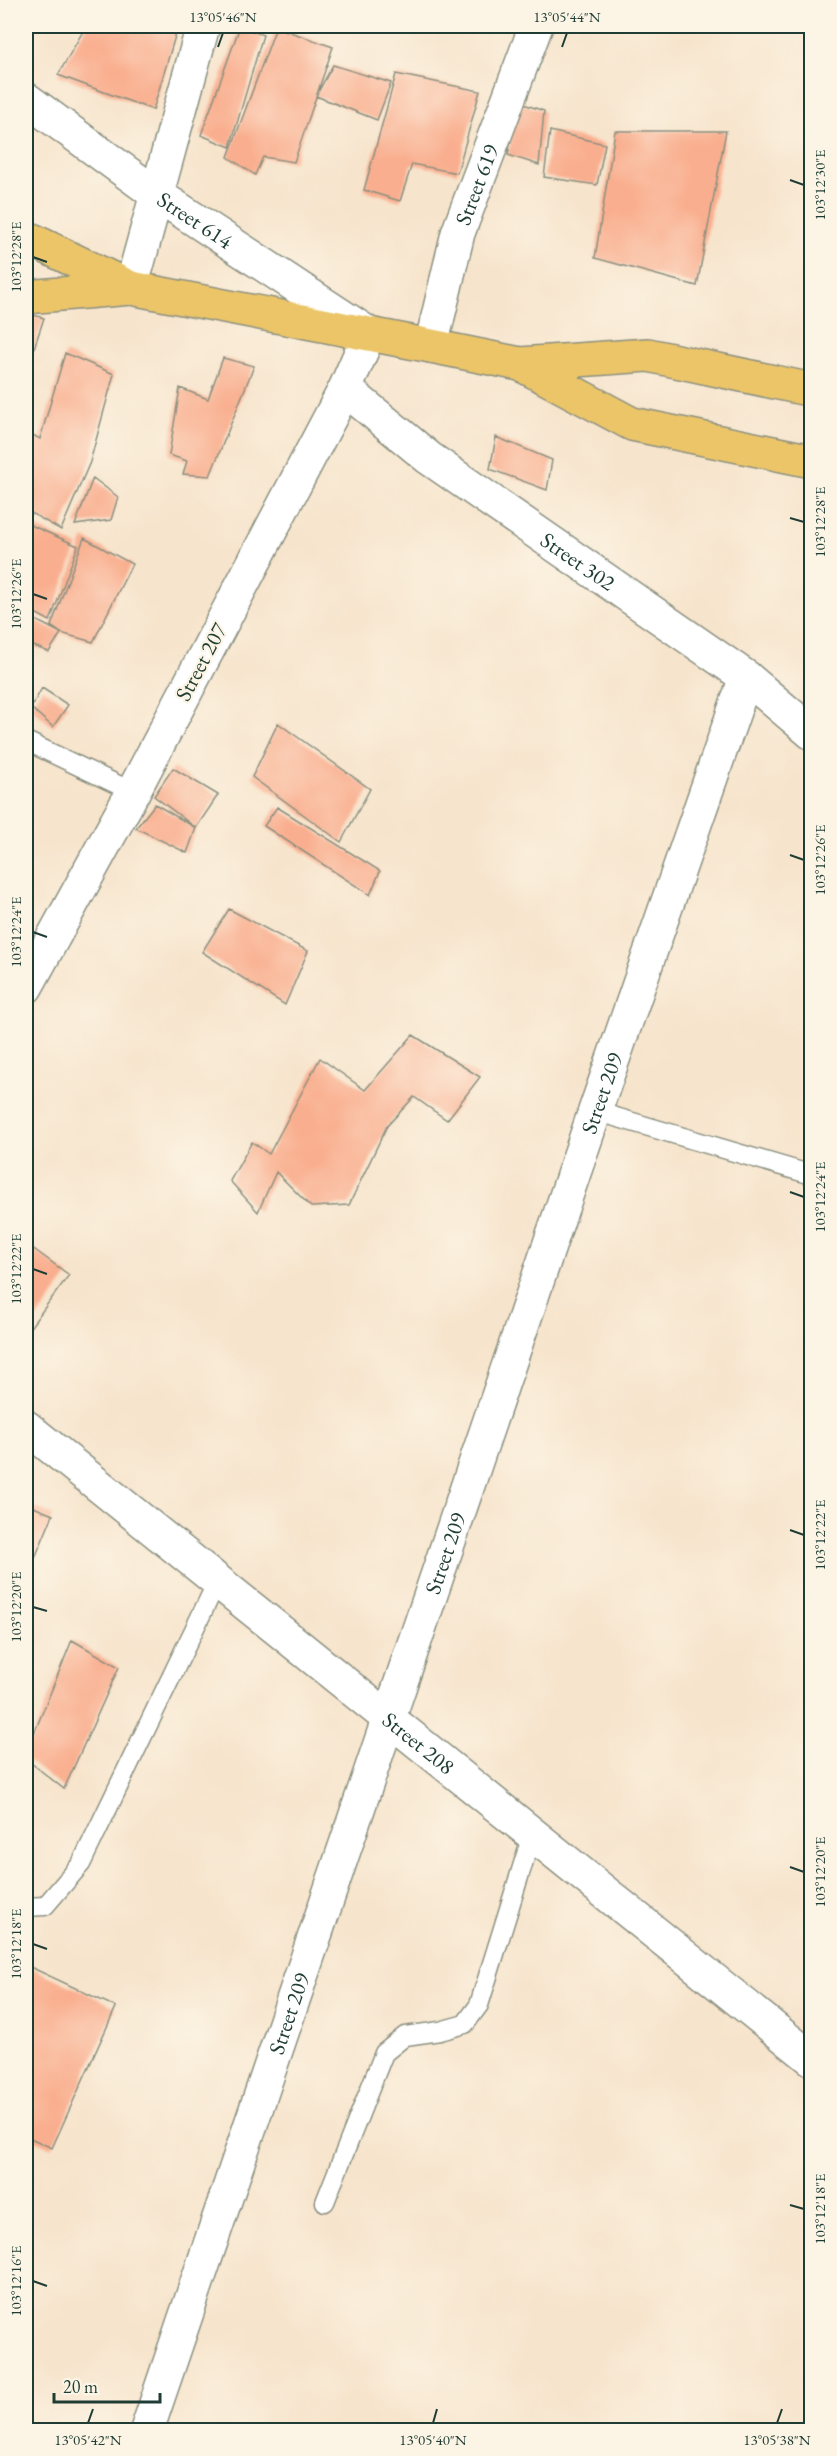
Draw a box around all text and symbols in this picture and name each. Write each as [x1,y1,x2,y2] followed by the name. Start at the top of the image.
[189,7,257,26] text: 13°05'46"N
[533,7,601,26] text: 13°05'44"N
[448,139,505,229] street label: Street 619
[810,149,829,221] text: 103°12'30"E
[152,184,239,255] street label: Street 614
[6,221,25,293] text: 103°12'28"E
[810,486,829,558] text: 103°12'28"E
[535,525,622,597] street label: Street 302
[6,558,25,630] text: 103°12'26"E
[168,618,234,706] street label: Street 207
[810,824,829,896] text: 103°12'26"E
[6,896,25,968] text: 103°12'24"E
[574,1048,629,1138] street label: Street 209
[810,1161,829,1233] text: 103°12'24"E
[6,1233,25,1305] text: 103°12'22"E
[810,1499,829,1571] text: 103°12'22"E
[417,1508,472,1598] street label: Street 209
[6,1571,25,1643] text: 103°12'20"E
[377,1705,461,1781] street label: Street 208
[810,1836,829,1908] text: 103°12'20"E
[6,1908,25,1980] text: 103°12'18"E
[261,1968,316,2058] street label: Street 209
[810,2173,829,2245] text: 103°12'18"E
[6,2245,25,2317] text: 103°12'16"E
[54,2366,160,2404] scale bar
[63,2375,98,2398] text: 20 m
[54,2430,122,2449] text: 13°05'42"N
[399,2430,467,2449] text: 13°05'40"N
[743,2430,811,2449] text: 13°05'38"N

